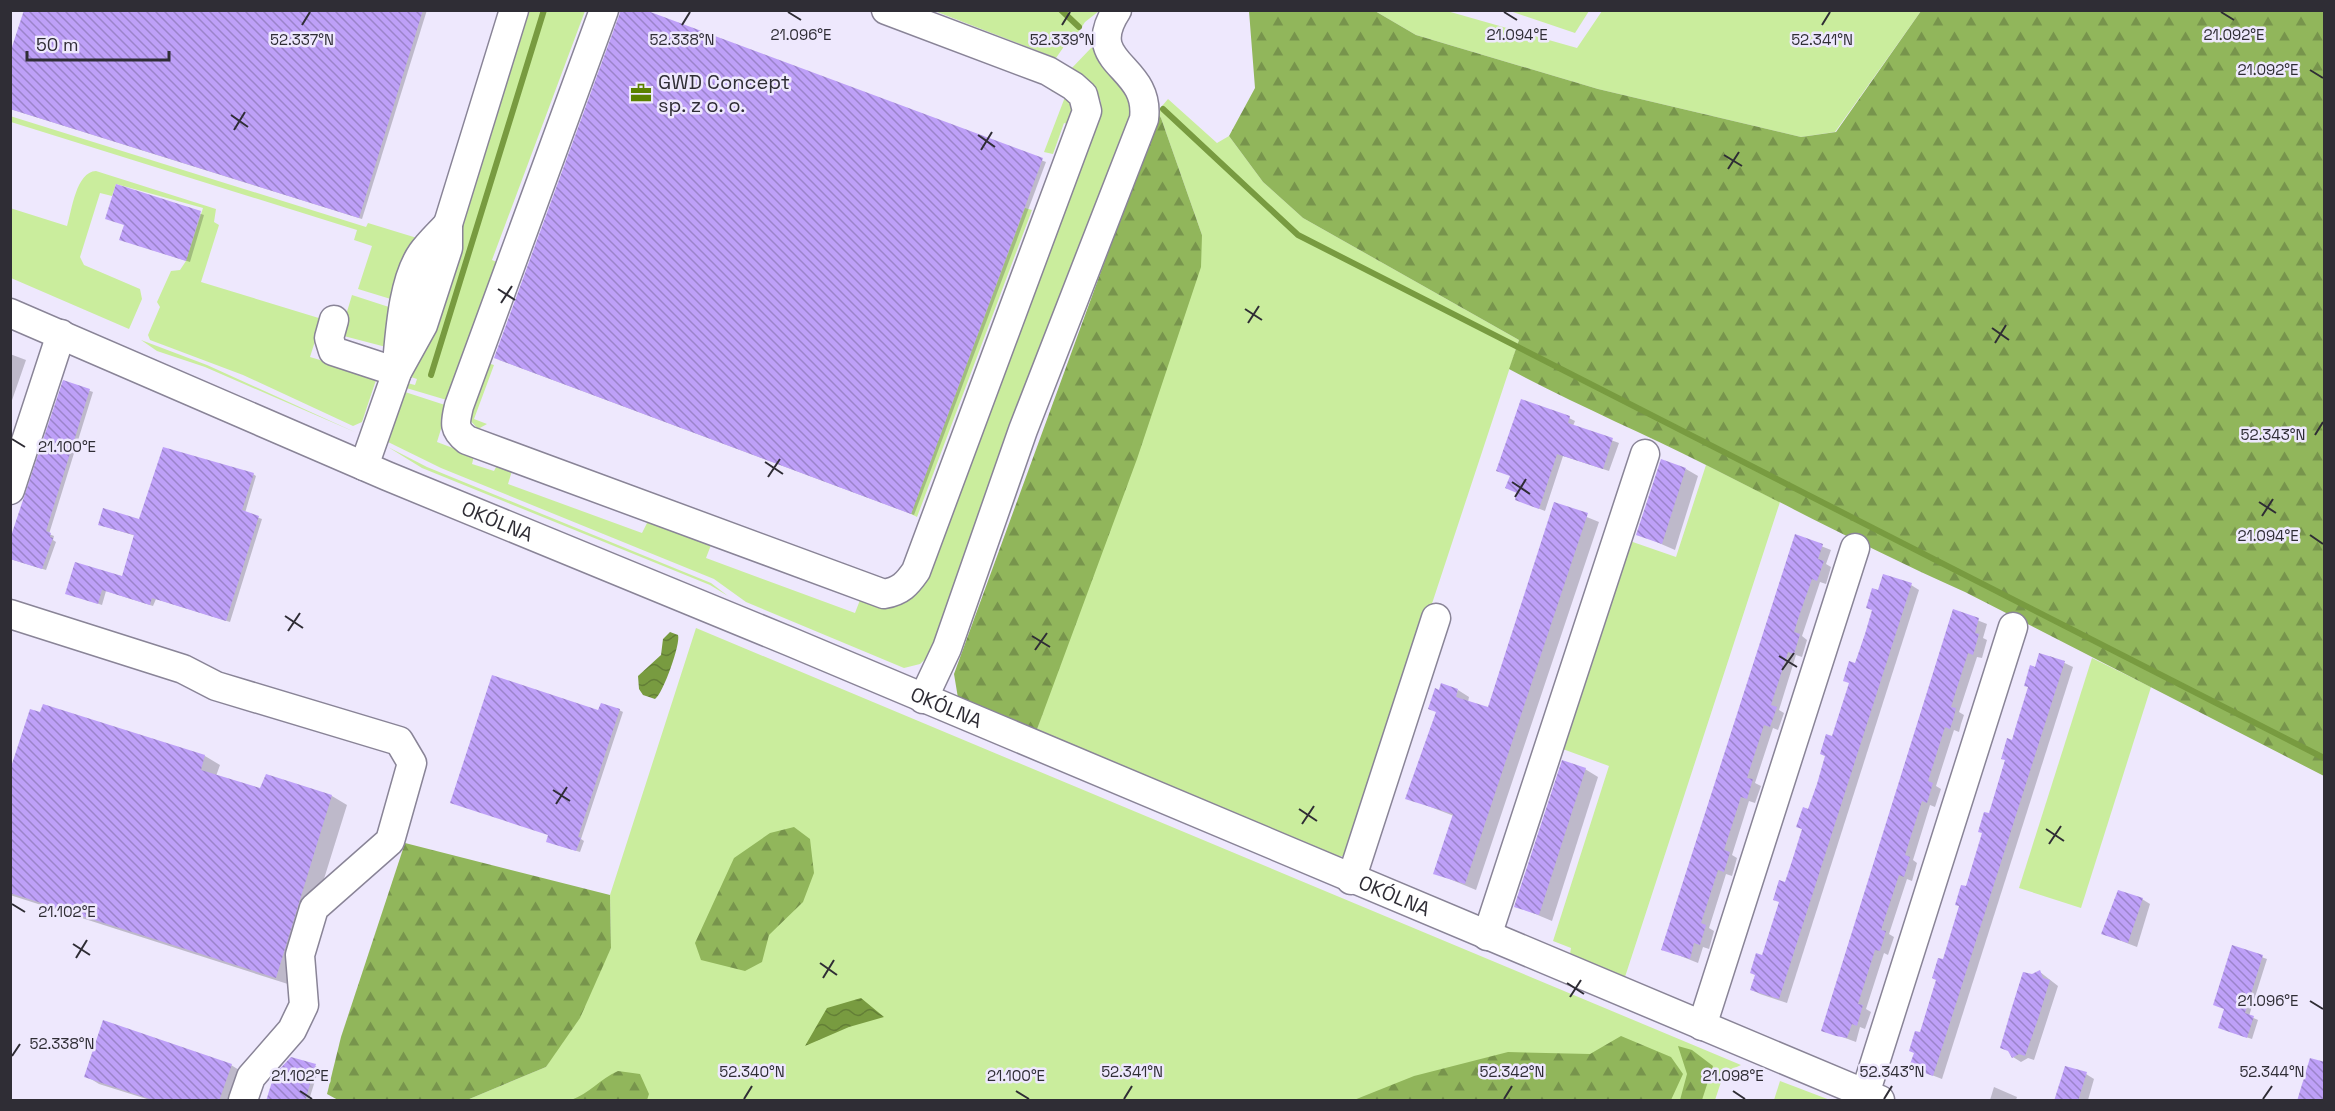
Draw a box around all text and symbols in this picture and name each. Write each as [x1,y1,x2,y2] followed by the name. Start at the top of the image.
[27,24,170,62] scale bar
[770,25,832,44] text: 21.096°E
[1486,25,1548,44] text: 21.094°E
[2204,25,2264,44] text: 21.092°E
[270,30,334,49] text: 52.337°N
[650,30,714,49] text: 52.338°N
[1030,30,1094,49] text: 52.339°N
[1791,30,1853,49] text: 52.341°N
[36,33,78,56] text: 50 m
[2238,60,2298,79] text: 21.092°E
[658,69,790,118] place label: GWD Concept sp. z o. o.
[629,81,653,105] office icon: GWD Concept sp. z o. o.
[2241,425,2305,444] text: 52.343°N
[38,437,96,456] text: 21.100°E
[458,495,537,548] street label: OKÓLNA
[2237,526,2299,545] text: 21.094°E
[907,681,986,734] street label: OKÓLNA
[1355,869,1434,922] street label: OKÓLNA
[38,902,96,921] text: 21.102°E
[2237,991,2299,1010] text: 21.096°E
[30,1034,94,1053] text: 52.338°N
[719,1062,785,1081] text: 52.340°N
[1101,1062,1163,1081] text: 52.341°N
[1480,1062,1544,1081] text: 52.342°N
[1860,1062,1924,1081] text: 52.343°N
[2239,1062,2305,1081] text: 52.344°N
[271,1066,329,1085] text: 21.102°E
[987,1066,1045,1085] text: 21.100°E
[1702,1066,1764,1085] text: 21.098°E

